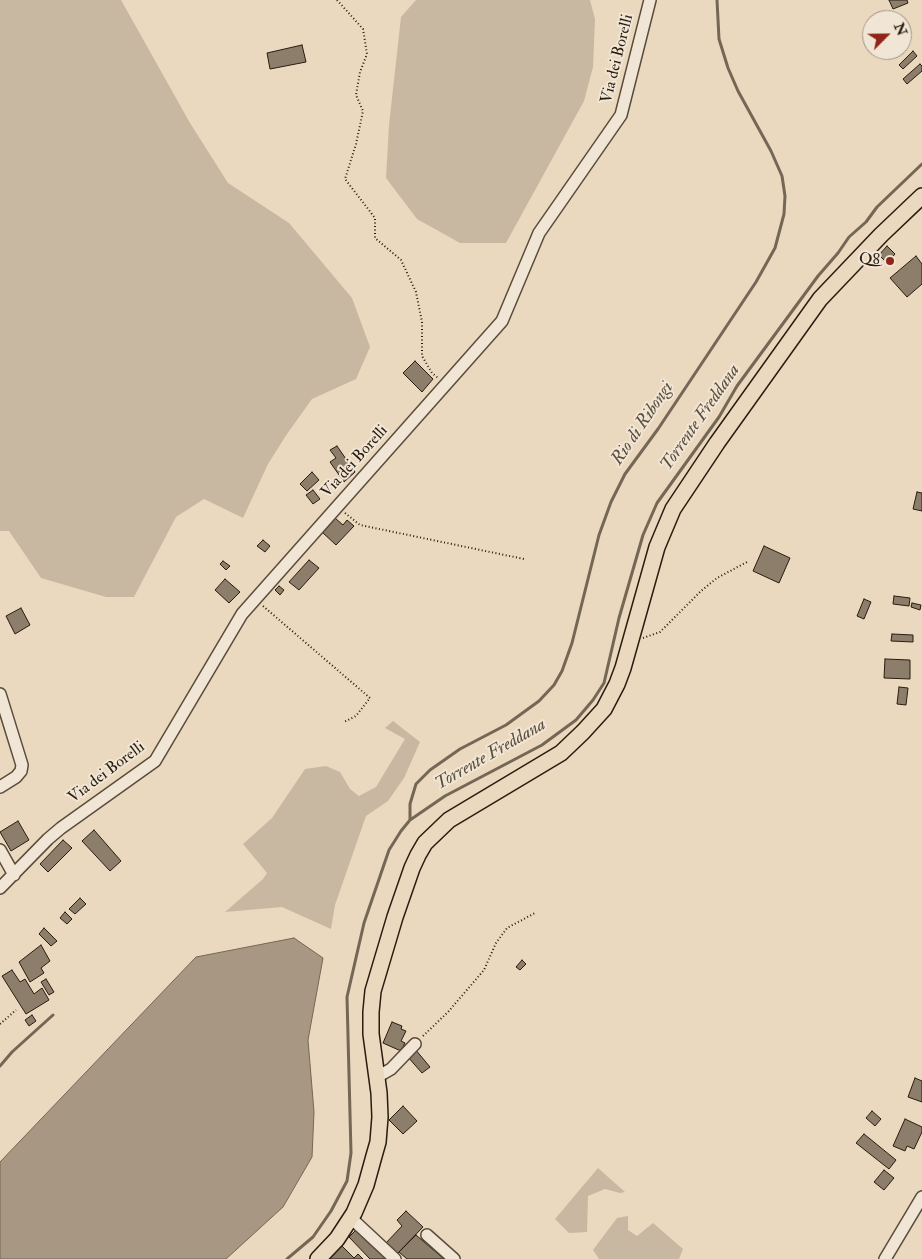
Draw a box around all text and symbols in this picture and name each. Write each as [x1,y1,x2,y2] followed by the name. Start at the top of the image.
[862,10,912,60] north arrow
[598,13,638,105] street label: Via dei Borelli
[890,20,911,38] text: N
[859,251,880,271] place label: Q8
[884,255,896,267] marker: Q8
[656,361,746,475] water label: Torrente Freddana
[607,378,679,470] water label: Rio di Ribongi
[317,422,393,502] street label: Via dei Borelli
[432,715,550,795] water label: Torrente Freddana
[65,738,149,808] street label: Via dei Borelli

